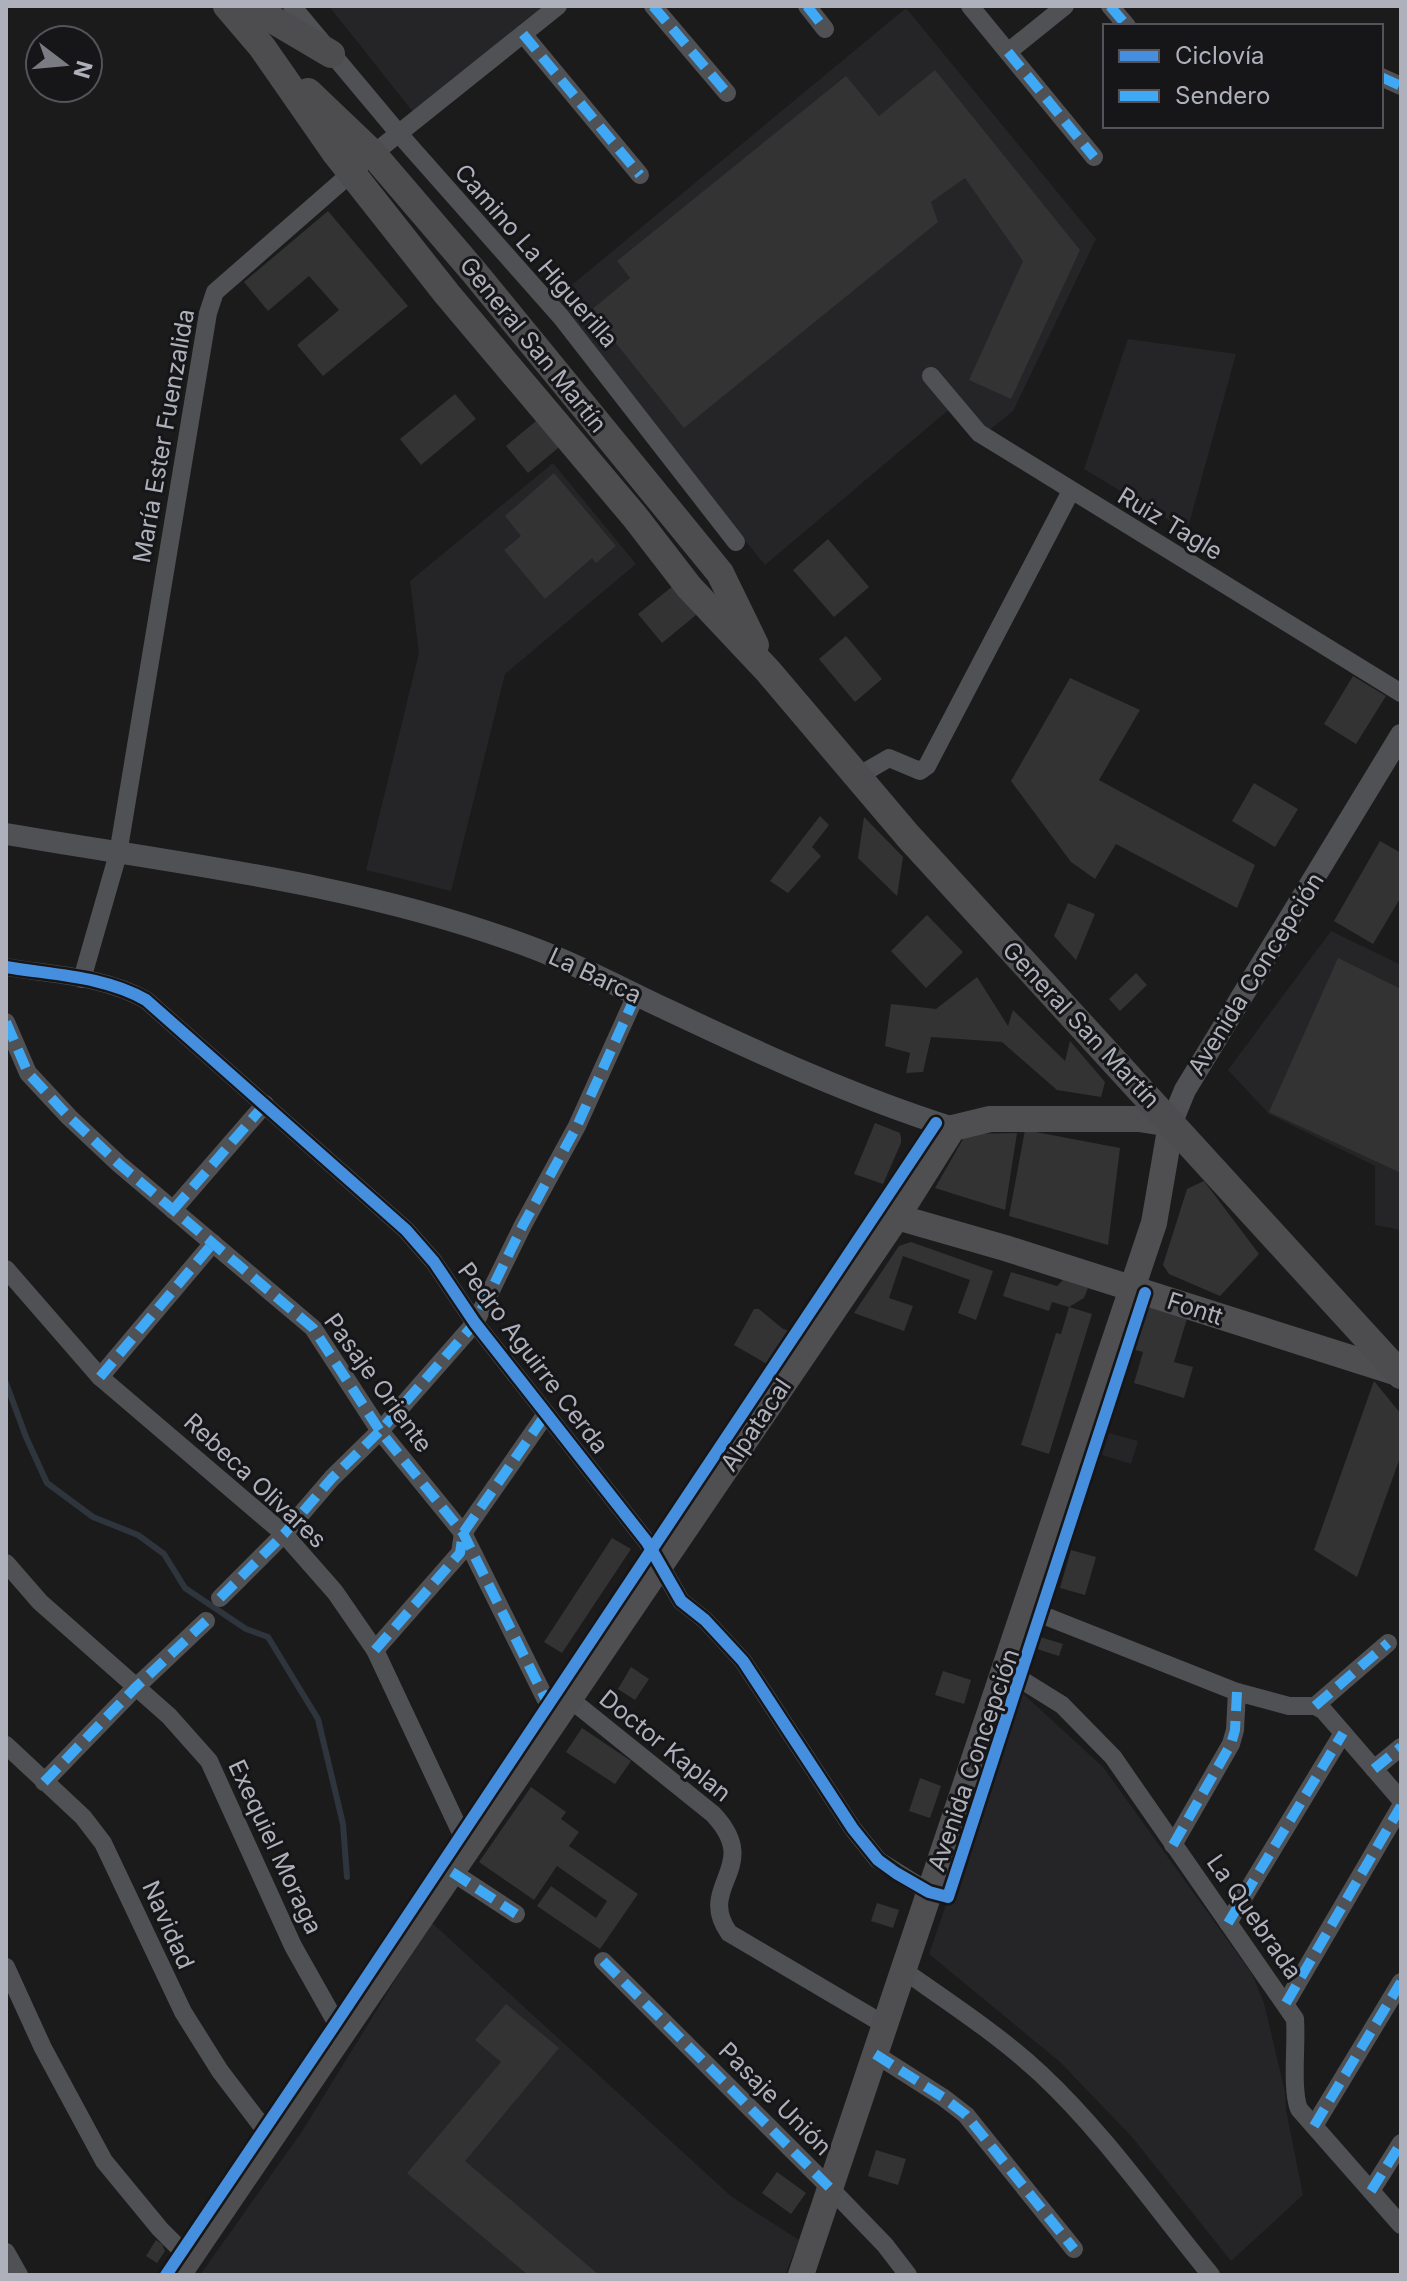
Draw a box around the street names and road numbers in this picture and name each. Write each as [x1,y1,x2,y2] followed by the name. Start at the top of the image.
[449,158,624,353] street label: Camino La Higuerilla
[454,251,613,438] street label: General San Martín
[127,307,200,565] street label: María Ester Fuenzalida
[1113,481,1228,566] street label: Ruiz Tagle
[1181,867,1330,1080] street label: Avenida Concepción
[997,935,1166,1114] street label: General San Martín
[544,941,646,1010] street label: La Barca
[452,1256,615,1459] street label: Pedro Aguirre Cerda
[1164,1286,1227,1331] street label: Fontt
[318,1307,439,1458] street label: Pasaje Oriente
[714,1373,797,1477] street label: Alpatacal
[178,1407,333,1554] street label: Rebeca Olivares
[922,1645,1025,1875] street label: Avenida Concepción
[594,1684,737,1808] street label: Doctor Kaplan
[222,1755,329,1939] street label: Exequiel Moraga
[1201,1849,1308,1985] street label: La Quebrada
[136,1876,201,1973] street label: Navidad
[713,2036,838,2161] street label: Pasaje Unión

